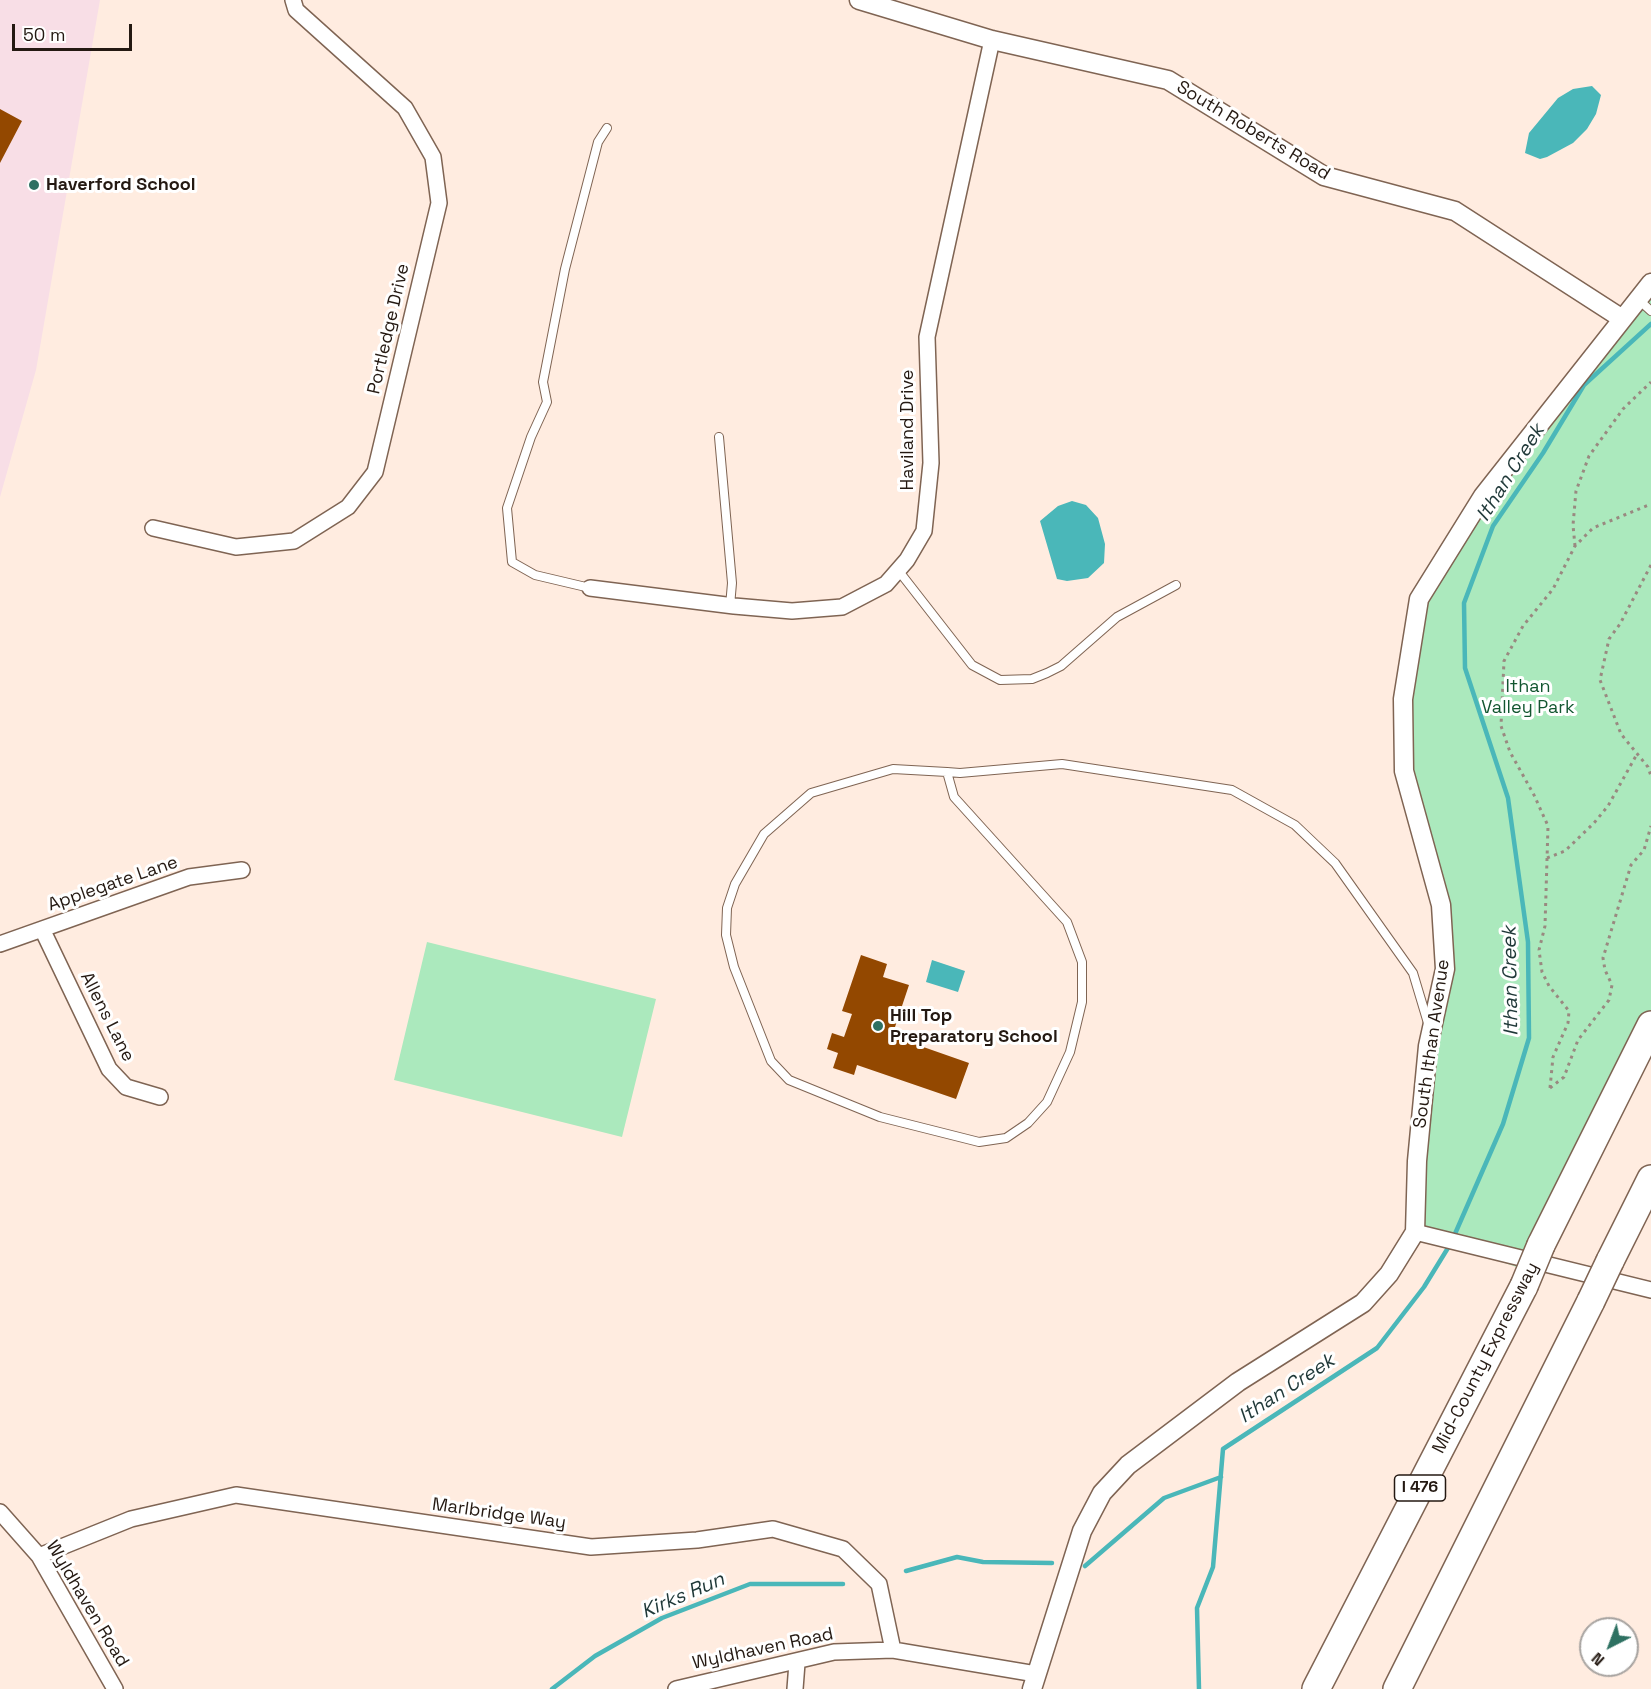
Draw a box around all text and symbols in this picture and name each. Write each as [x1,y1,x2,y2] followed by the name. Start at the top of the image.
[15,12,135,50] scale bar
[23,23,65,46] text: 50 m
[1172,77,1334,185] street label: South Roberts Road
[46,174,196,196] place label: Haverford School
[27,178,41,192] marker: Haverford School
[363,262,415,396] street label: Portledge Drive
[897,370,919,490] street label: Haviland Drive
[1472,420,1550,526] water label: Ithan Creek
[1481,676,1575,718] park label: Ithan Valley Park
[45,852,181,916] street label: Applegate Lane
[1498,926,1524,1036] water label: Ithan Creek
[1409,958,1455,1130] street label: South Ithan Avenue
[75,969,139,1065] street label: Allens Lane
[890,1005,1058,1048] place label: Hill Top Preparatory School
[871,1019,885,1033] marker: Hill Top Preparatory School
[1428,1259,1544,1457] street label: Mid-County Expressway
[1234,1349,1340,1429] water label: Ithan Creek
[1394,1475,1446,1501] road number: I 476
[431,1494,567,1534] street label: Marlbridge Way
[41,1537,133,1671] street label: Wyldhaven Road
[638,1568,728,1624] water label: Kirks Run
[1579,1617,1639,1677] north arrow
[691,1624,835,1674] street label: Wyldhaven Road
[1587,1648,1609,1671] text: N

